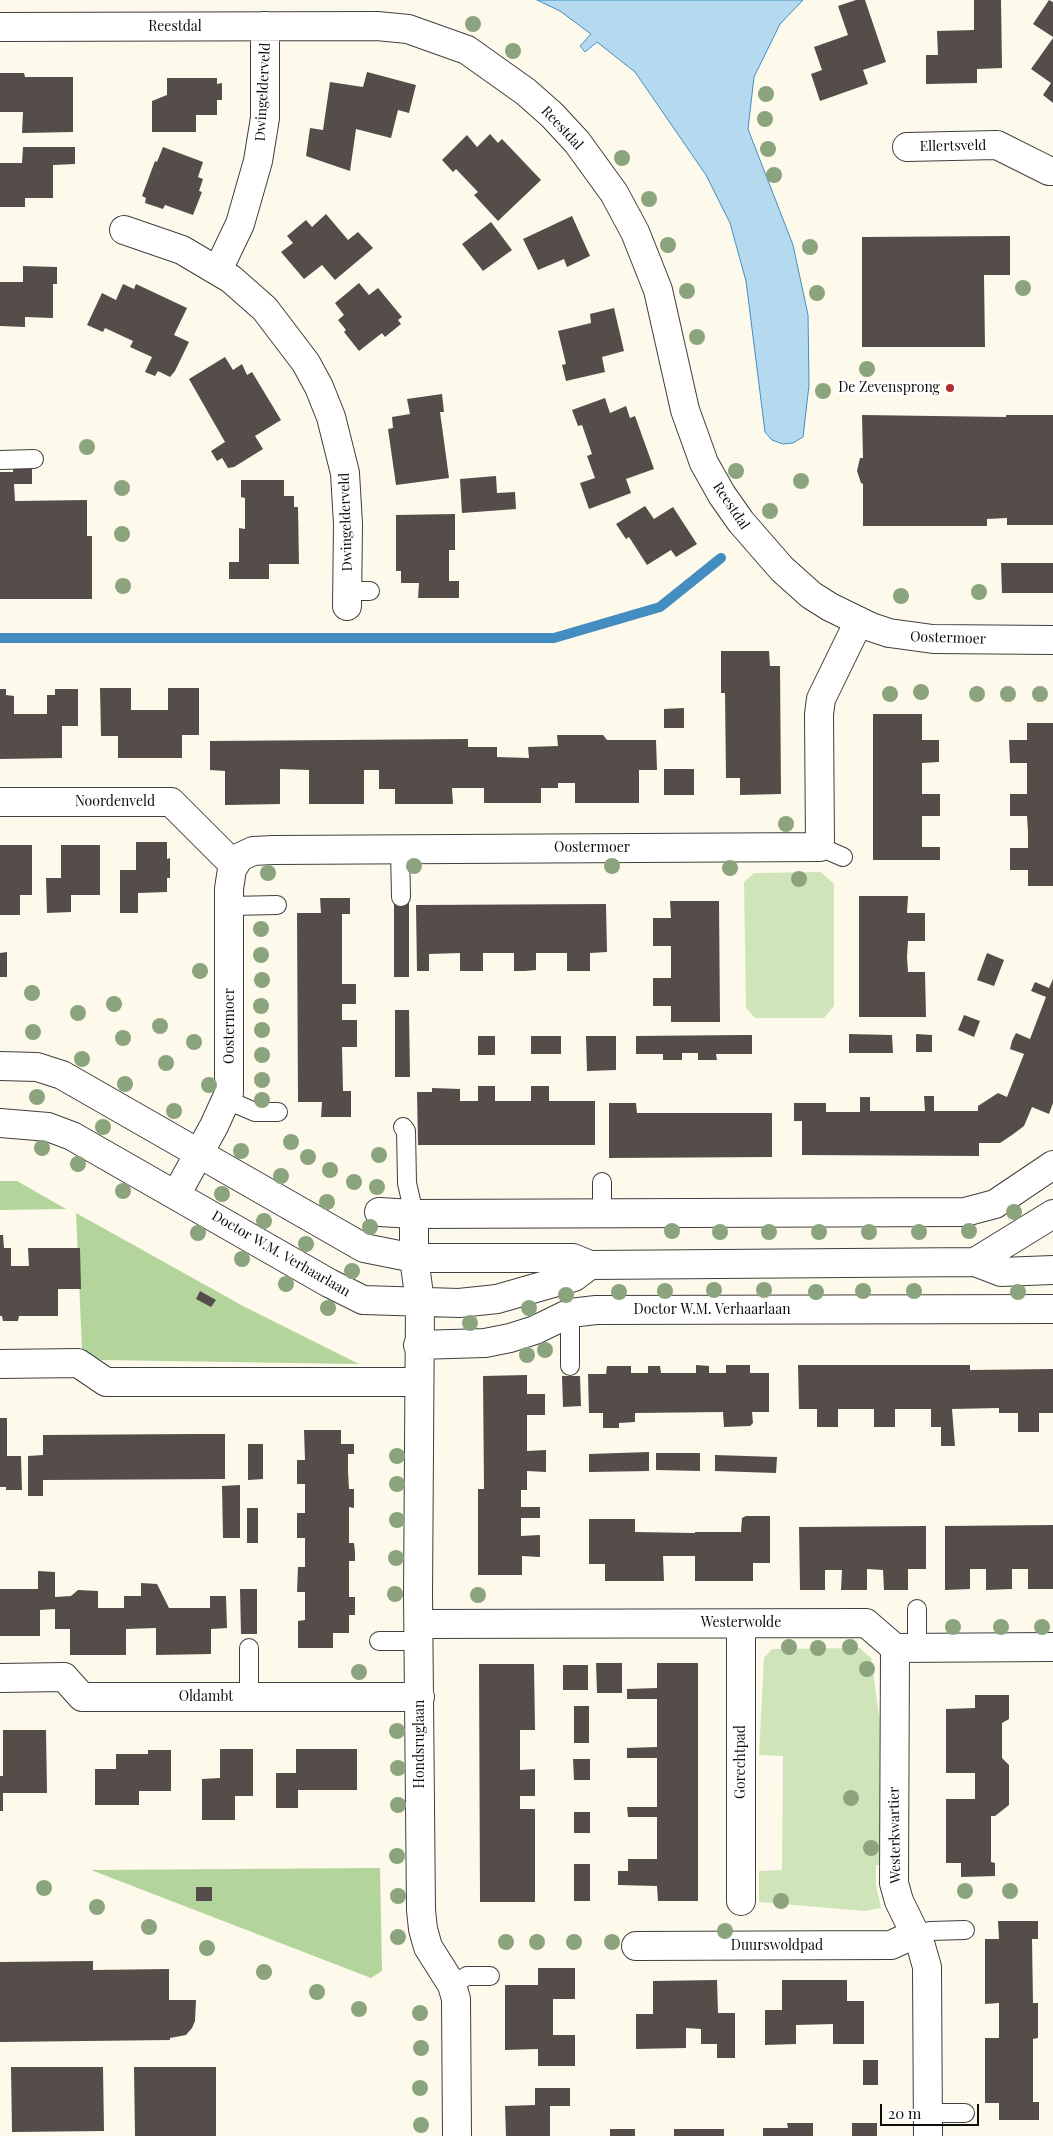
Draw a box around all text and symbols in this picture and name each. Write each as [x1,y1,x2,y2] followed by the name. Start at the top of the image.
[148,19,202,35] street label: Reestdal
[252,42,274,142] street label: Dwingelderveld
[538,103,586,153] street label: Reestdal
[919,137,987,155] street label: Ellertsveld
[838,380,940,396] place label: De Zevensprong
[944,382,956,394] marker: De Zevensprong
[336,472,356,572] street label: Dwingelderveld
[709,479,753,533] street label: Reestdal
[910,628,986,648] street label: Oostermoer
[75,794,155,810] street label: Noordenveld
[554,840,630,856] street label: Oostermoer
[222,988,238,1064] street label: Oostermoer
[209,1207,353,1301] street label: Doctor W.M. Verhaarlaan
[634,1302,790,1318] street label: Doctor W.M. Verhaarlaan
[701,1615,781,1631] street label: Westerwolde
[179,1689,233,1705] street label: Oldambt
[412,1700,428,1788] street label: Hondsruglaan
[733,1725,749,1799] street label: Gorechtpad
[886,1786,904,1884] street label: Westerkwartier
[731,1938,823,1954] street label: Duurswoldpad
[883,2094,982,2126] scale bar
[888,2103,921,2123] text: 20 m

